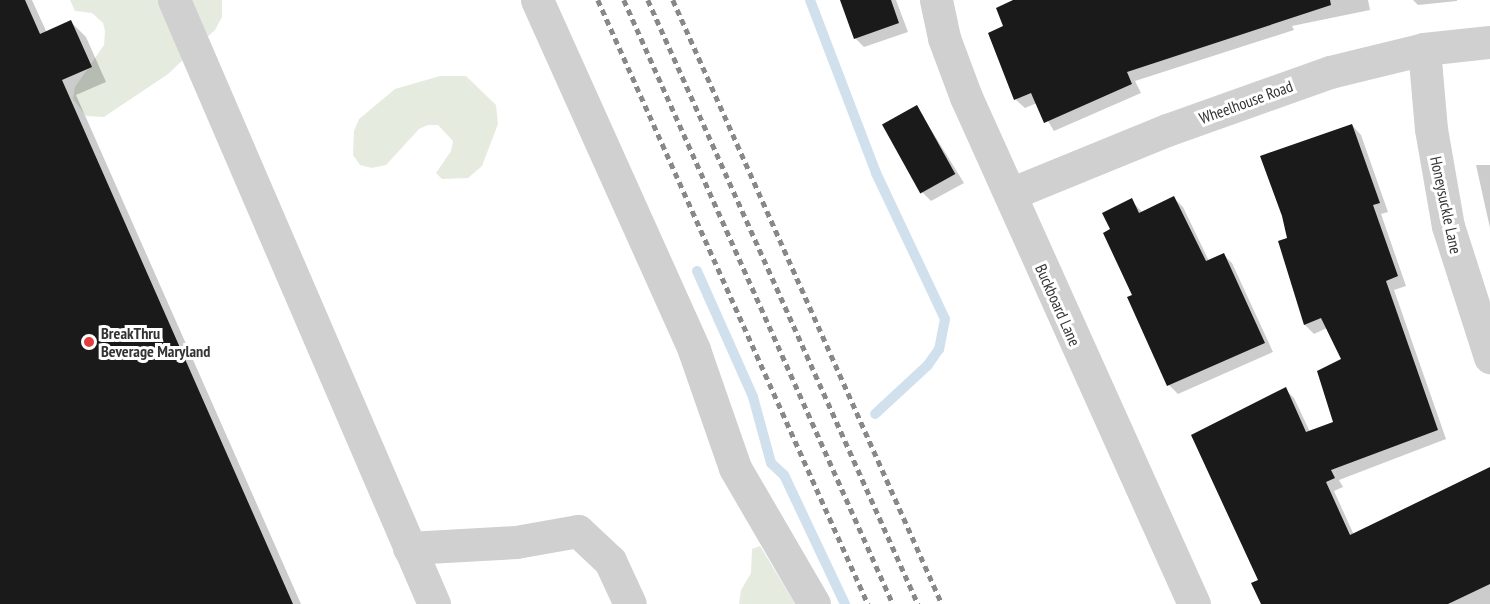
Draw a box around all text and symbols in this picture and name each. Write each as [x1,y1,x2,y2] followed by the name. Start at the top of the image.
[1197,76,1295,128] street label: Wheelhouse Road
[1426,154,1466,256] street label: Honeysuckle Lane
[1031,261,1085,349] street label: Buckboard Lane
[101,323,210,361] place label: BreakThru Beverage Maryland
[82,335,96,349] marker: BreakThru Beverage Maryland

